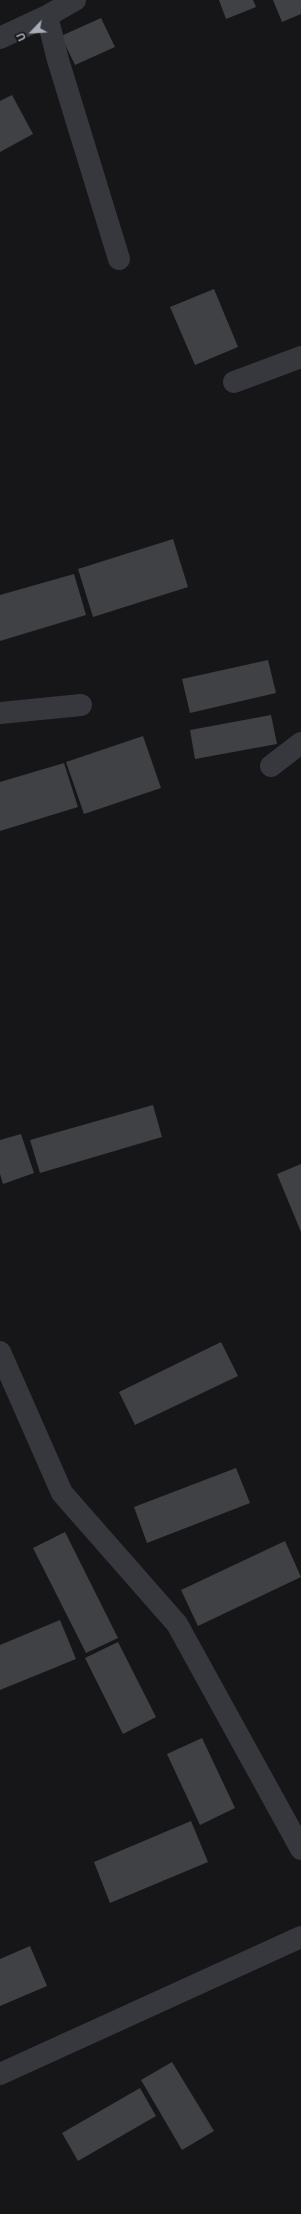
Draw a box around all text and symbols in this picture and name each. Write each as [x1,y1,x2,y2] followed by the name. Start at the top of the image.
[12,12,52,52] north arrow
[14,31,28,43] text: U

